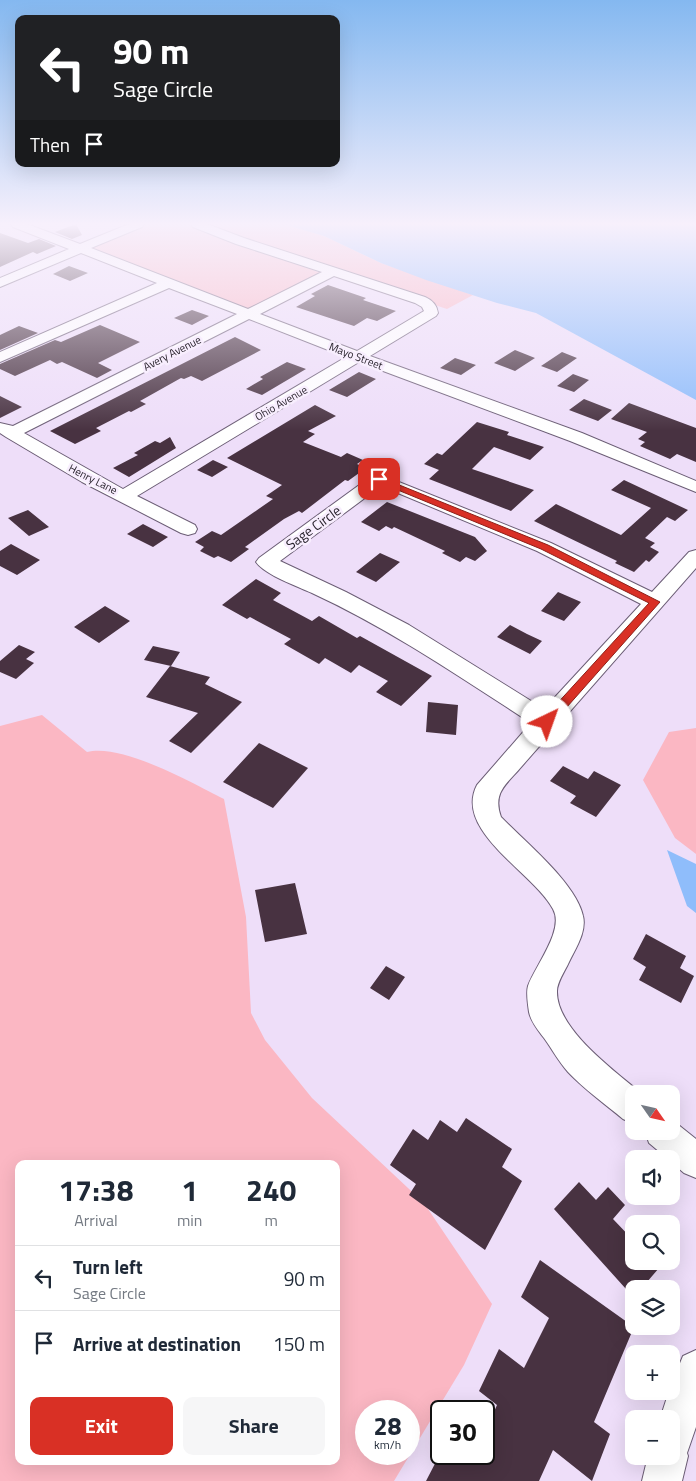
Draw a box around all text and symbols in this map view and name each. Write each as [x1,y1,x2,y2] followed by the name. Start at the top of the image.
[113,24,189,78] text: 90 m
[30,35,95,100] icon: left
[113,72,213,106] text: Sage Circle
[30,130,70,159] text: Then
[80,130,108,158] icon: arrive
[140,331,204,374] street label: Avery Avenue
[327,338,385,374] street label: Mayo Street
[252,381,311,424] street label: Ohio Avenue
[358,458,400,500] pin
[66,460,120,498] street label: Henry Lane
[365,465,393,493] icon: arrive
[281,500,345,554] street label: Sage Circle
[520,695,572,747] position arrow
[625,1085,680,1140] north arrow
[625,1085,680,1465] map controls
[625,1150,680,1205] button: sound
[59,1167,133,1213] text: 17:38
[181,1167,198,1213] text: 1
[246,1167,296,1213] text: 240
[74,1208,118,1232] text: Arrival
[177,1208,202,1232] text: min
[265,1208,278,1232] text: m
[625,1215,680,1270] button: search
[73,1252,143,1281] text: Turn left
[30,1264,58,1292] icon: left
[284,1264,325,1293] text: 90 m
[625,1280,680,1335] button: layers
[73,1281,146,1305] text: Sage Circle
[30,1329,58,1357] icon: arrive
[73,1329,241,1358] text: Arrive at destination
[273,1329,325,1358] text: 150 m
[625,1345,680,1400] button: +
[30,1397,173,1455] button: Exit
[183,1397,325,1455] button: Share
[430,1400,495,1465] speed limit sign: 30
[373,1407,402,1445] text: 28
[625,1410,680,1465] button: −
[374,1435,401,1454] text: km/h

